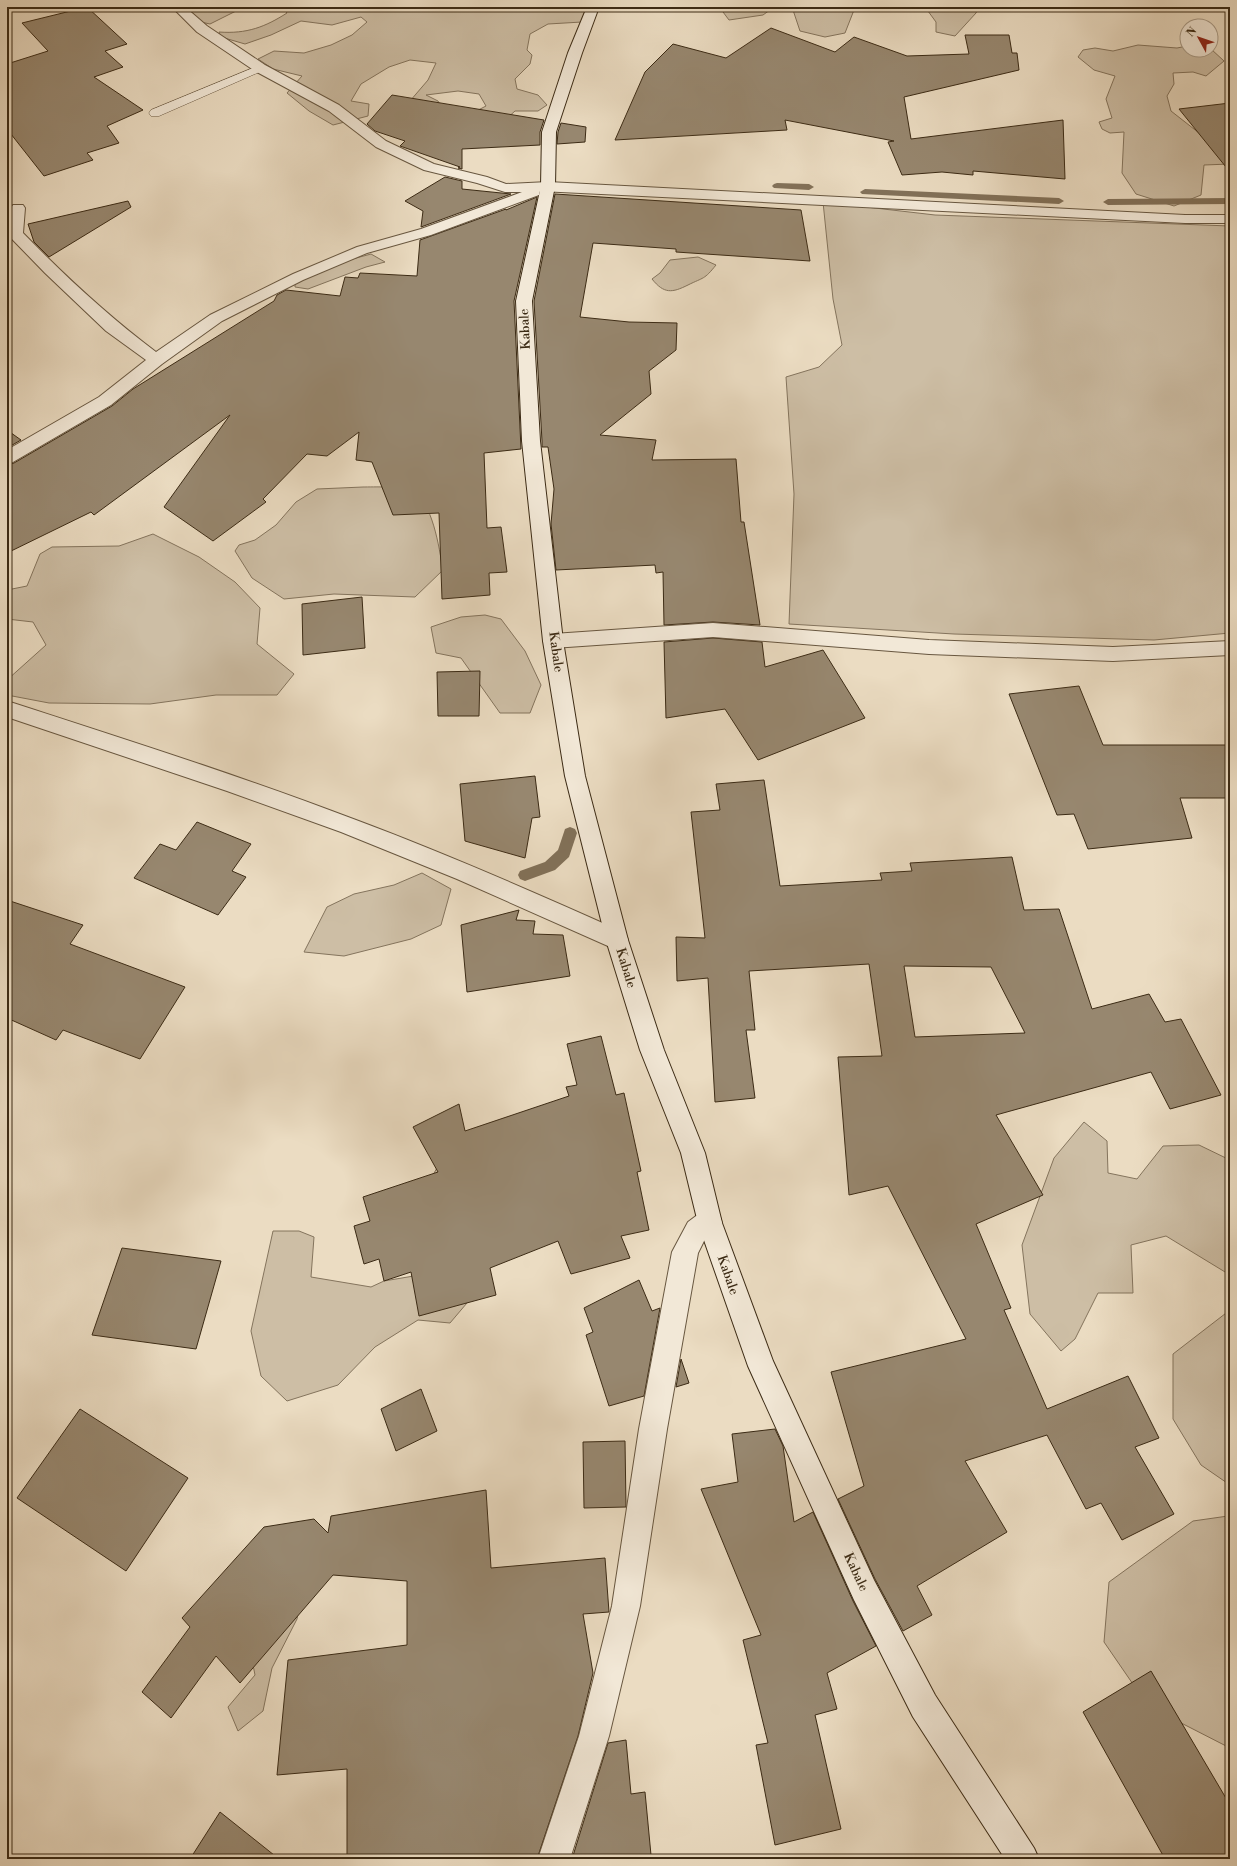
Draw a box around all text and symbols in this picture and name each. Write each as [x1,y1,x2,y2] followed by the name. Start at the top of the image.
[1179,18,1219,58] north arrow
[1184,24,1200,40] text: N
[516,308,534,350] street label: Kabale
[545,631,567,674] street label: Kabale
[612,946,640,990] street label: Kabale
[714,1253,742,1297] street label: Kabale
[840,1550,872,1594] street label: Kabale

